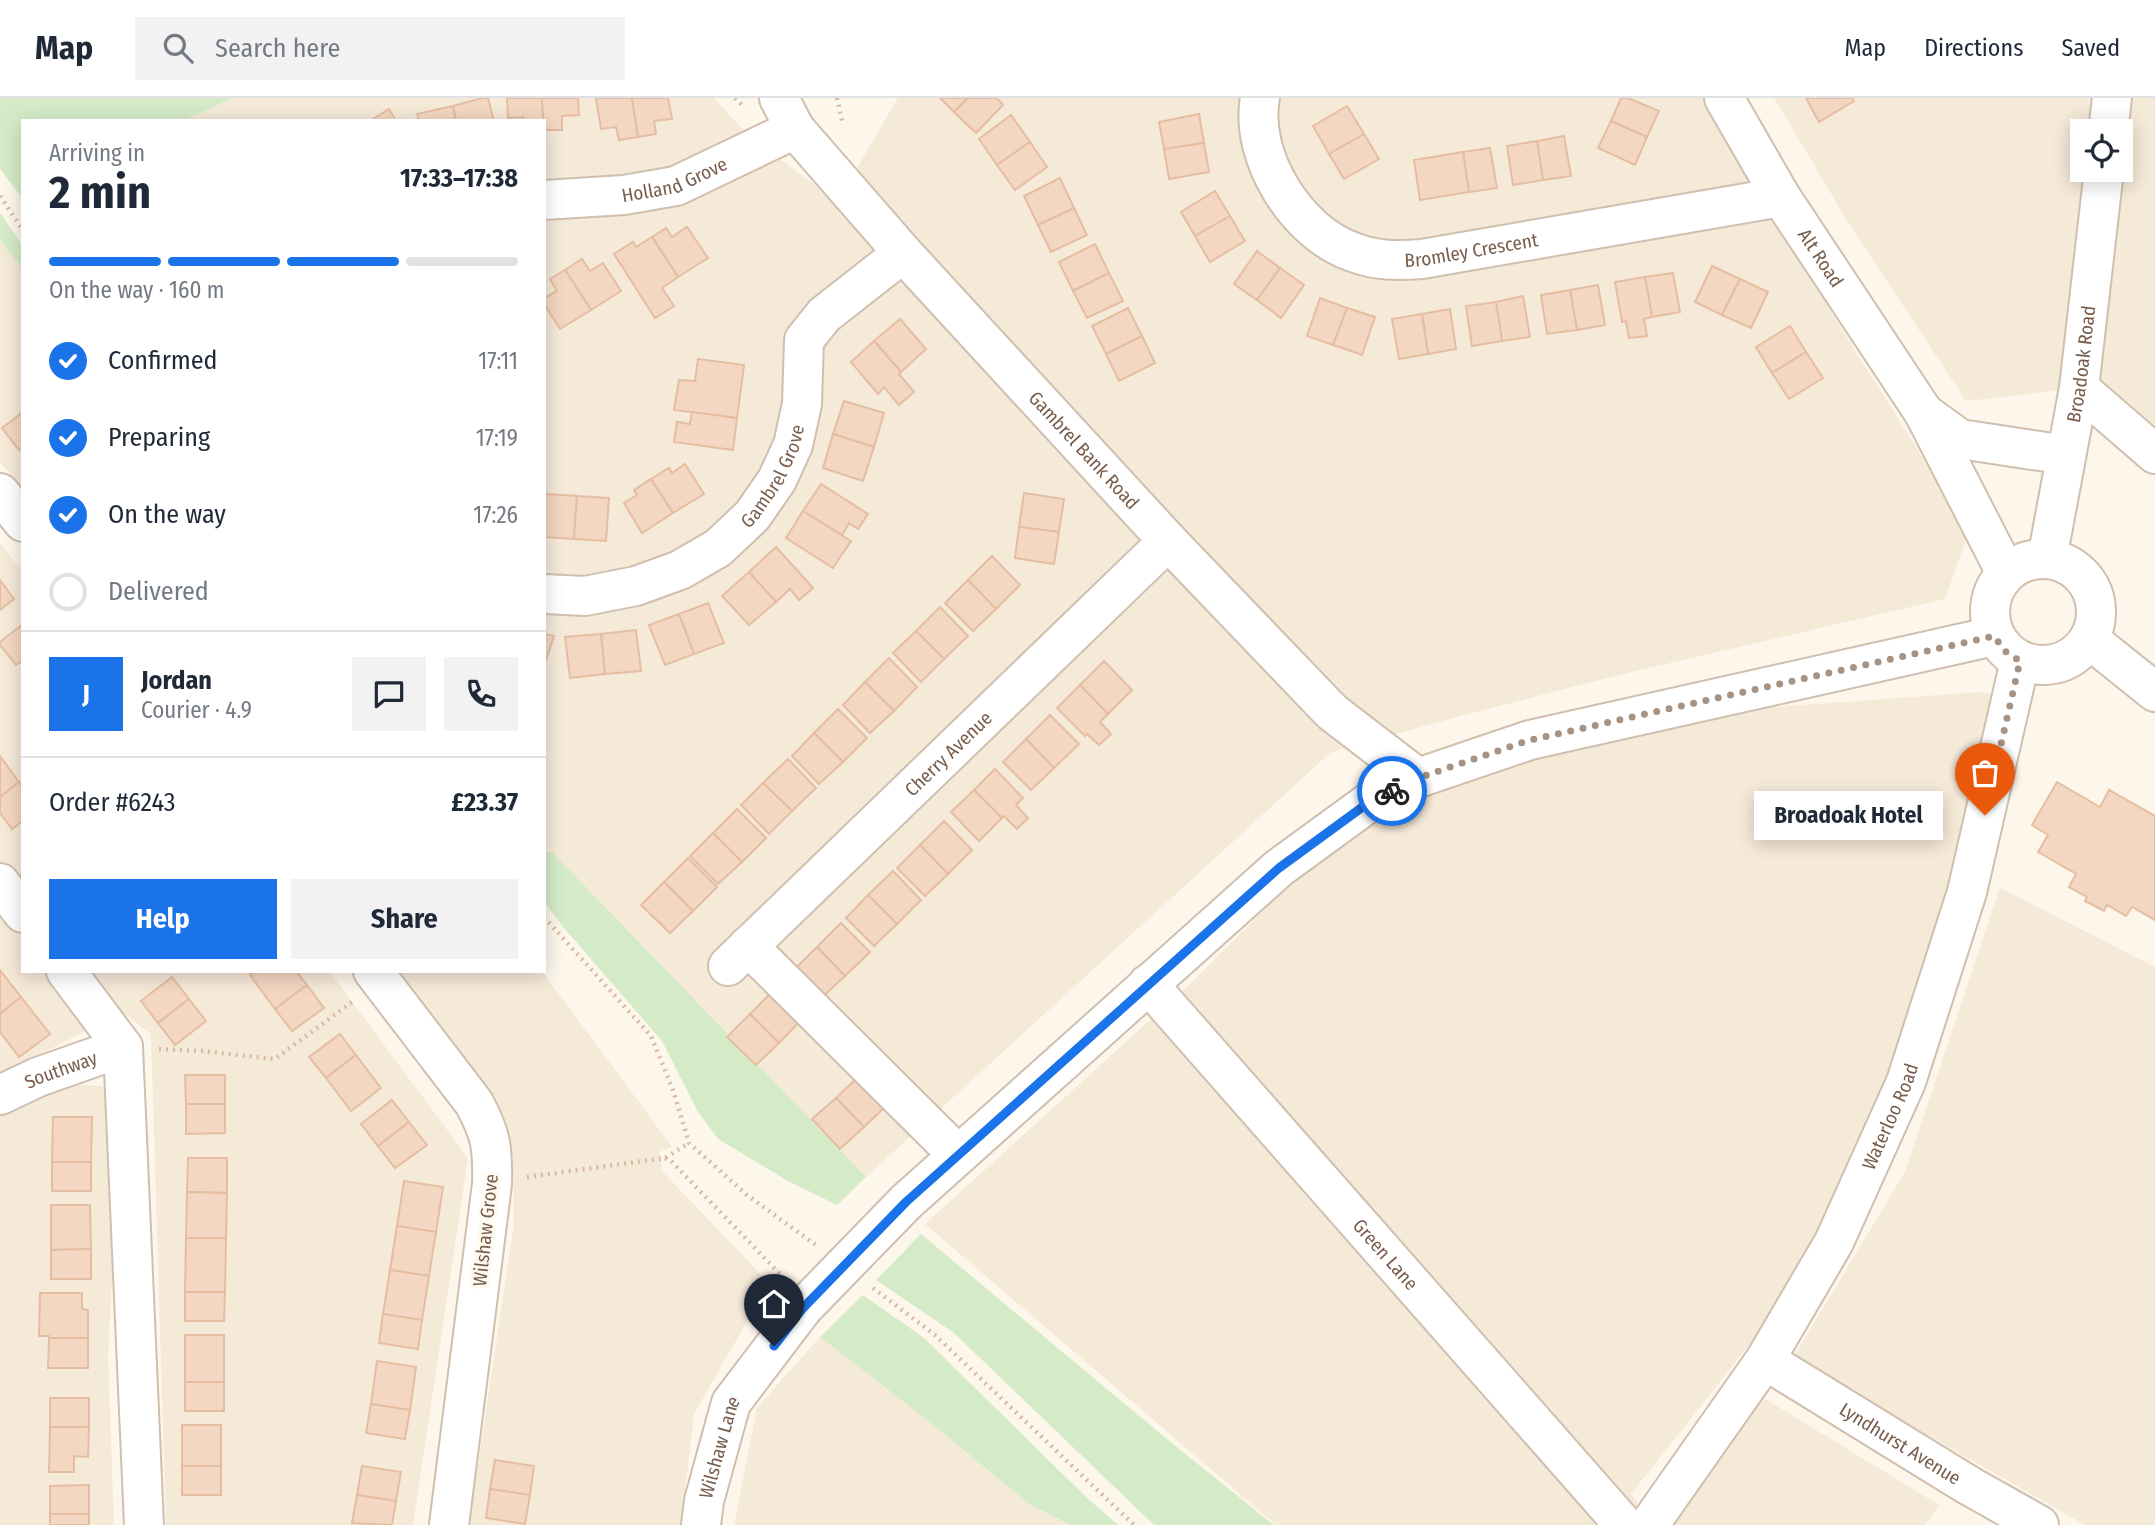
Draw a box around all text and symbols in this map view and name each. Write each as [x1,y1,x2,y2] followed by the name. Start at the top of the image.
[135,17,625,80] search box
[35,28,93,68] text: Map
[159,29,197,67] icon: search
[215,33,340,64] text: Search here
[1845,34,1886,62] text: Map
[1924,34,2023,62] text: Directions
[2061,34,2120,62] text: Saved
[2070,119,2133,182] map controls
[2070,119,2133,182] button: locate
[49,139,145,167] text: Arriving in
[620,152,731,207] street label: Holland Grove
[400,163,518,194] text: 17:33–17:38
[49,165,151,220] text: 2 min
[1793,224,1848,291] street label: Alt Road
[1404,228,1540,272] street label: Bromley Crescent
[49,276,224,304] text: On the way · 160 m
[2062,304,2100,424] street label: Broadoak Road
[49,342,87,380] icon: check
[108,345,218,376] text: Confirmed
[478,347,518,375] text: 17:11
[1024,386,1144,514] street label: Gambrel Bank Road
[49,419,87,457] icon: check
[108,422,210,453] text: Preparing
[736,423,809,533] street label: Gambrel Grove
[476,424,518,452] text: 17:19
[49,496,87,534] icon: check
[108,499,226,530] text: On the way
[473,501,518,529] text: 17:26
[108,576,209,607] text: Delivered
[352,657,426,731] button: chat
[444,657,518,731] button: phone
[141,665,212,696] text: Jordan
[82,679,90,710] text: J
[141,696,252,724] text: Courier · 4.9
[900,707,997,801] street label: Cherry Avenue
[1955,743,2015,815] pin
[1966,754,2004,792] icon: bag
[1357,756,1427,826] courier
[1373,772,1411,810] icon: bike
[49,787,175,818] text: Order #6243
[451,787,518,818] text: £23.37
[1754,790,1943,840] callout: Broadoak Hotel
[1774,801,1923,829] text: Broadoak Hotel
[49,879,277,959] button: Help
[291,879,518,959] button: Share
[21,1046,101,1094] street label: Southway
[1857,1061,1923,1173] street label: Waterloo Road
[468,1173,503,1287] street label: Wilshaw Grove
[1348,1214,1423,1295] street label: Green Lane
[744,1274,804,1346] pin
[755,1285,793,1323] icon: home
[694,1391,745,1501] street label: Wilshaw Lane
[1835,1398,1965,1490] street label: Lyndhurst Avenue

